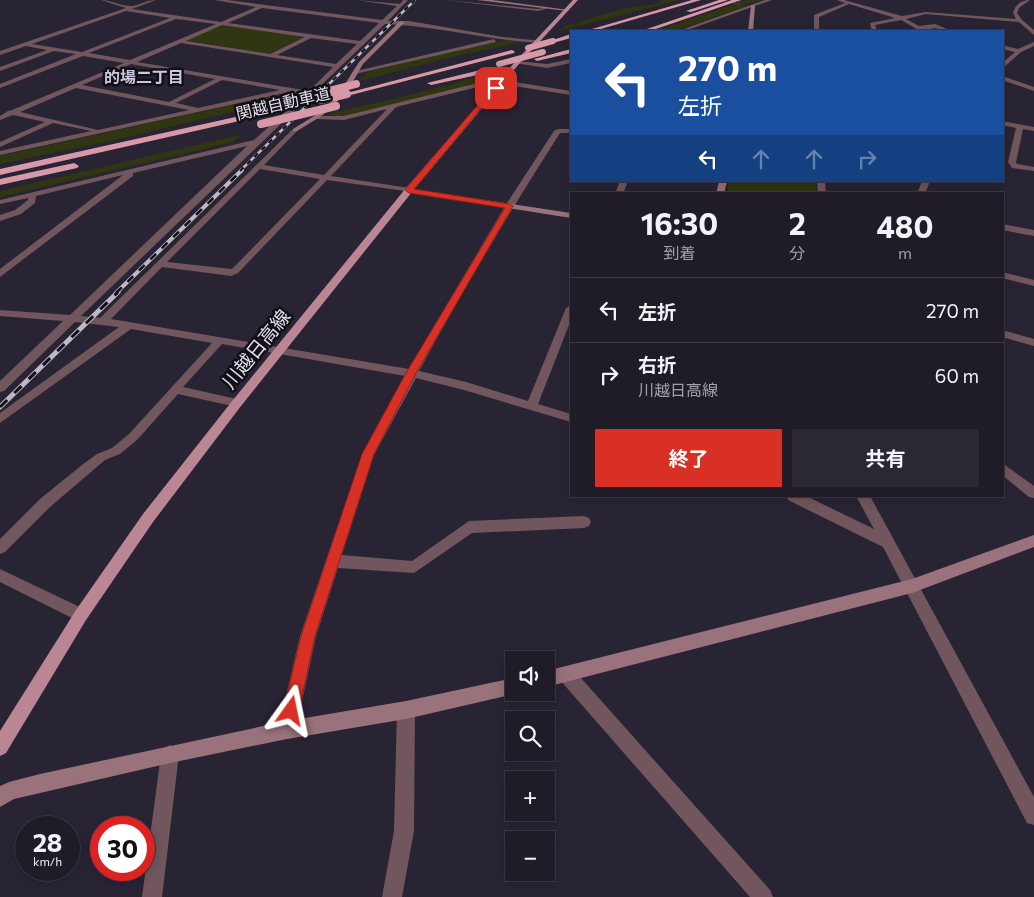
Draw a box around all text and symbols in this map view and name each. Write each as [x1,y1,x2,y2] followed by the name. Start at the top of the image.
[678,45,777,88] text: 270 m
[595,50,660,115] icon: left
[104,67,184,86] district label: 的場二丁目
[475,67,517,109] pin
[482,74,510,102] icon: arrive
[234,82,332,123] street label: 関越自動車道
[678,92,722,119] text: 左折
[694,145,722,173] icon: left
[747,145,775,173] icon: ahead
[800,145,828,173] icon: ahead
[853,145,881,173] icon: right
[641,204,718,241] text: 16:30
[789,204,806,241] text: 2
[876,207,933,244] text: 480
[663,243,695,262] text: 到着
[789,243,805,262] text: 分
[898,243,912,262] text: m
[595,296,623,324] icon: left
[926,299,979,322] text: 270 m
[638,300,676,323] text: 左折
[217,305,294,393] street label: 川越日高線
[638,353,676,376] text: 右折
[595,361,623,389] icon: right
[935,364,979,387] text: 60 m
[638,380,718,399] text: 川越日高線
[595,429,782,487] button: 終了
[792,429,979,487] button: 共有
[505,651,555,881] map controls
[505,651,555,701] button: sound
[264,684,316,736] position arrow
[505,711,555,761] button: search
[505,771,555,821] button: +
[90,816,155,881] speed limit sign: 30
[33,827,62,857] text: 28
[505,831,555,881] button: −
[33,854,62,868] text: km/h

